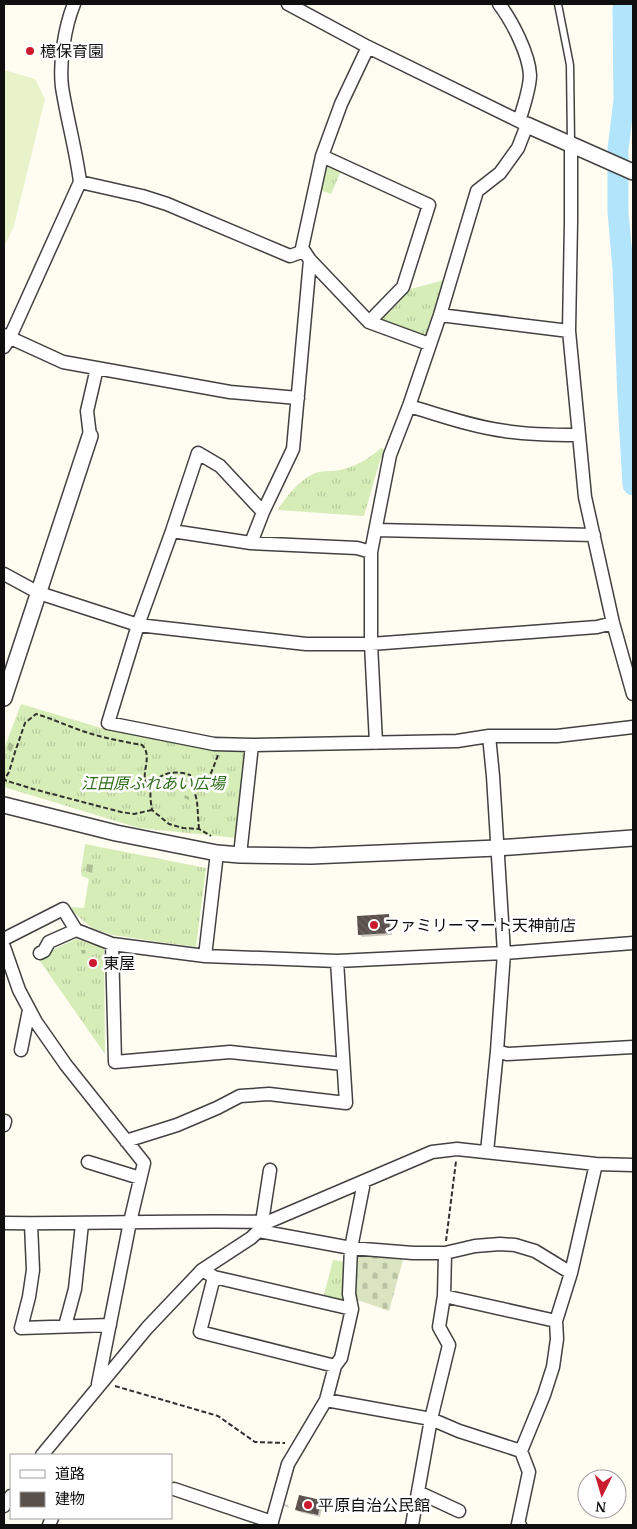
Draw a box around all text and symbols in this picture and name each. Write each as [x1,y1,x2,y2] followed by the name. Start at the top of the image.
[40,40,104,62] place label: 檍保育園
[24,45,36,57] marker: 檍保育園
[81,772,227,794] park label: 江田原ふれあい広場
[384,914,576,936] place label: ファミリーマート天神前店
[368,919,380,931] marker: ファミリーマート天神前店
[103,952,135,974] place label: 東屋
[87,957,99,969] marker: 東屋
[10,1454,172,1519] legend
[55,1463,85,1483] text: 道路
[577,1469,627,1519] north arrow
[55,1488,85,1508] text: 建物
[318,1494,430,1516] place label: 平原自治公民館
[594,1497,607,1517] text: N
[302,1499,314,1511] marker: 平原自治公民館

